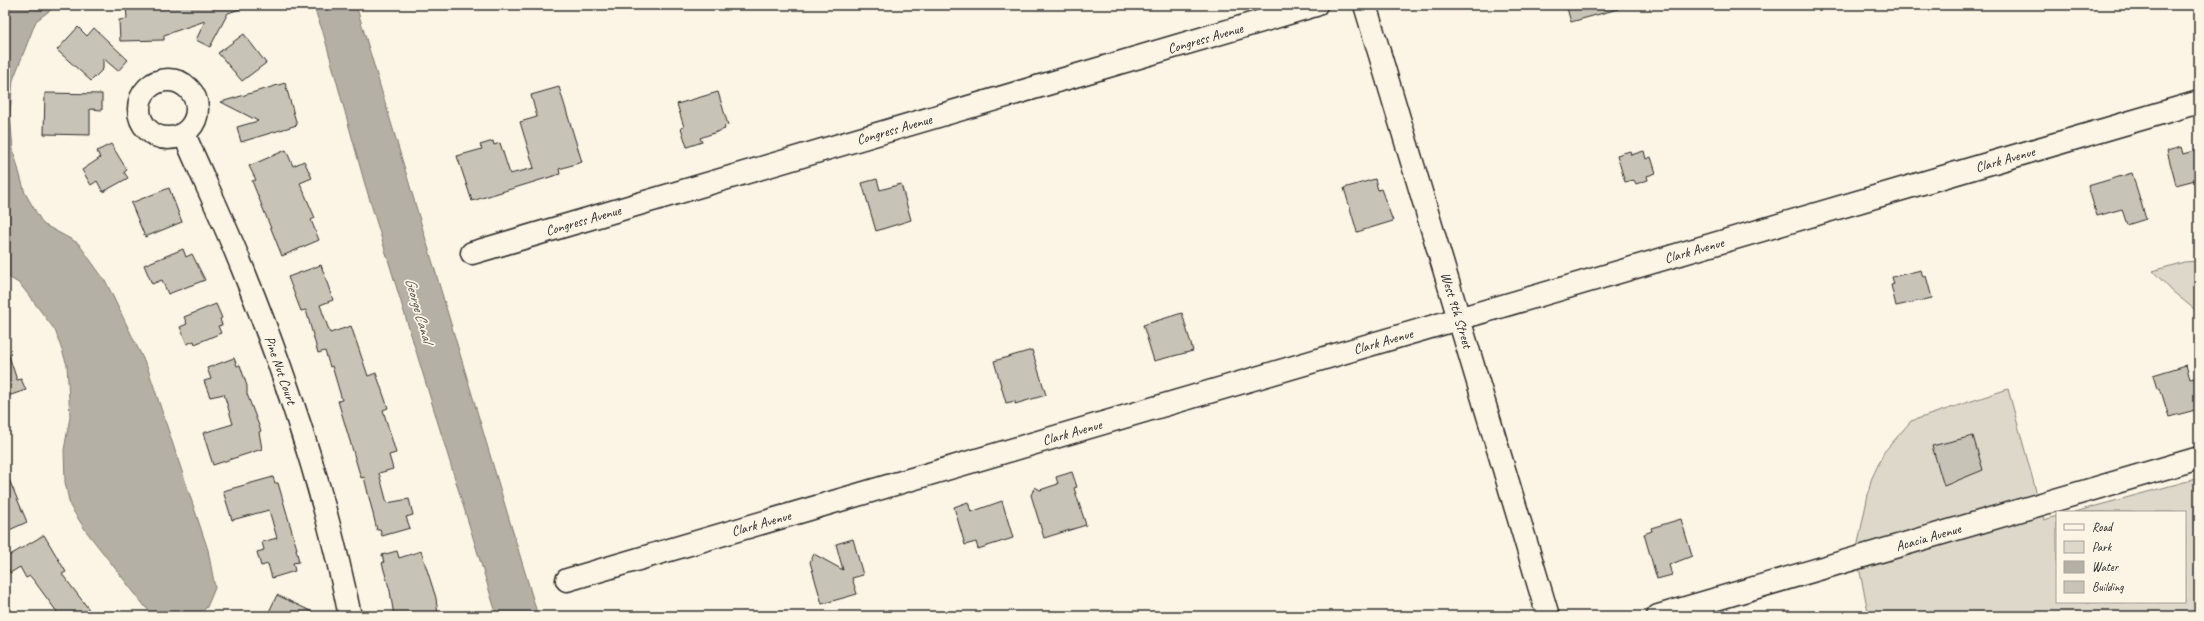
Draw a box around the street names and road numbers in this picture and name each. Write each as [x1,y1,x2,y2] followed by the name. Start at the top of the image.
[1166,19,1246,57] street label: Congress Avenue
[855,110,935,148] street label: Congress Avenue
[1974,143,2038,176] street label: Clark Avenue
[544,201,624,239] street label: Congress Avenue
[1663,234,1727,267] street label: Clark Avenue
[1437,270,1477,351] street label: West 9th Street
[1352,325,1416,358] street label: Clark Avenue
[261,334,301,408] street label: Pine Nut Court
[1041,416,1105,449] street label: Clark Avenue
[730,507,794,540] street label: Clark Avenue
[1894,520,1964,555] street label: Acacia Avenue

